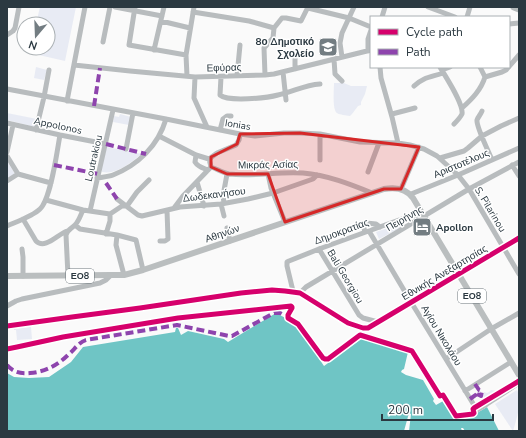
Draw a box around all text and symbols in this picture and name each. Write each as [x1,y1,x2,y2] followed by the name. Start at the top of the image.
[16,16,56,56] north arrow
[370,16,510,68] legend
[406,24,463,40] text: Cycle path
[255,35,314,61] place label: 8ο Δημοτικό Σχολείο
[317,36,339,58] school or university icon: 8ο Δημοτικό Σχολείο
[27,37,39,53] text: N
[406,44,431,60] text: Path
[206,60,242,76] street label: Εφύρας
[32,114,83,138] street label: Appolonos
[224,116,252,134] street label: Ionias
[82,134,106,183] street label: Loutrakiou
[431,146,491,182] street label: Αριστοτέλους
[238,157,298,173] street label: Μικράς Ασίας
[182,184,247,206] street label: Δωδεκανήσου
[471,184,509,235] street label: S. Pilarinou
[383,203,426,235] street label: Πειρήνης
[312,216,371,248] street label: Δημοκρατίας
[411,216,433,238] hotel icon: Apollon
[436,221,473,235] place label: Apollon
[203,222,241,246] street label: Αθηνών
[399,242,490,304] street label: Εθνικής Ανεξαρτησίας
[323,247,367,306] street label: Bali Georgiou
[66,269,94,283] road number: ΕΟ8
[458,289,486,303] road number: ΕΟ8
[417,302,465,369] street label: Αγίου Νικολάου
[382,396,493,422] scale bar
[388,402,423,418] text: 200 m

